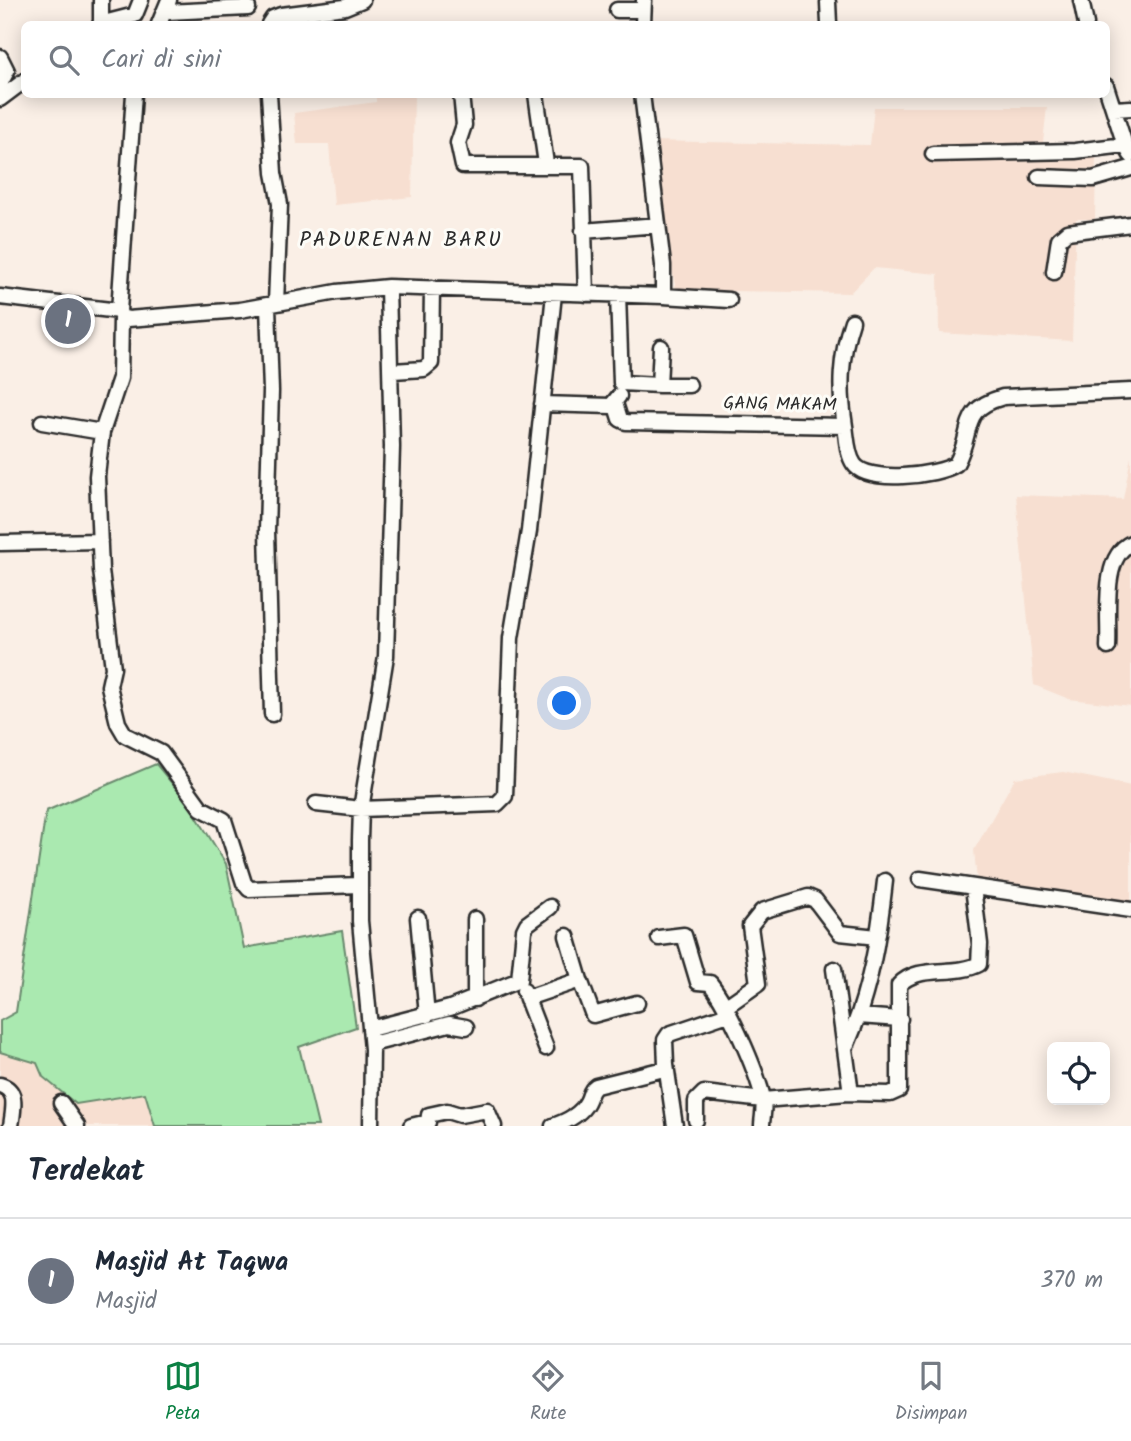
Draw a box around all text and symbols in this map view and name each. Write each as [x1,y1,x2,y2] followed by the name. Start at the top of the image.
[21,21,1110,98] search box
[101,39,221,81] text: Cari di sini
[45,41,83,79] icon: search
[299,224,503,257] district label: PADURENAN BARU
[45,295,91,347] pin: 1
[723,390,838,421] street label: GANG MAKAM
[547,686,581,720] your location
[1047,1042,1110,1105] map controls
[1047,1042,1110,1105] button: locate
[28,1148,144,1196] text: Terdekat
[95,1242,288,1284] text: Masjid At Taqwa
[48,1263,54,1299] text: 1
[1040,1263,1103,1299] text: 370 m
[95,1284,157,1320] text: Masjid
[164,1357,202,1429] tab: Peta
[529,1357,567,1429] tab: Rute
[895,1357,967,1429] tab: Disimpan

